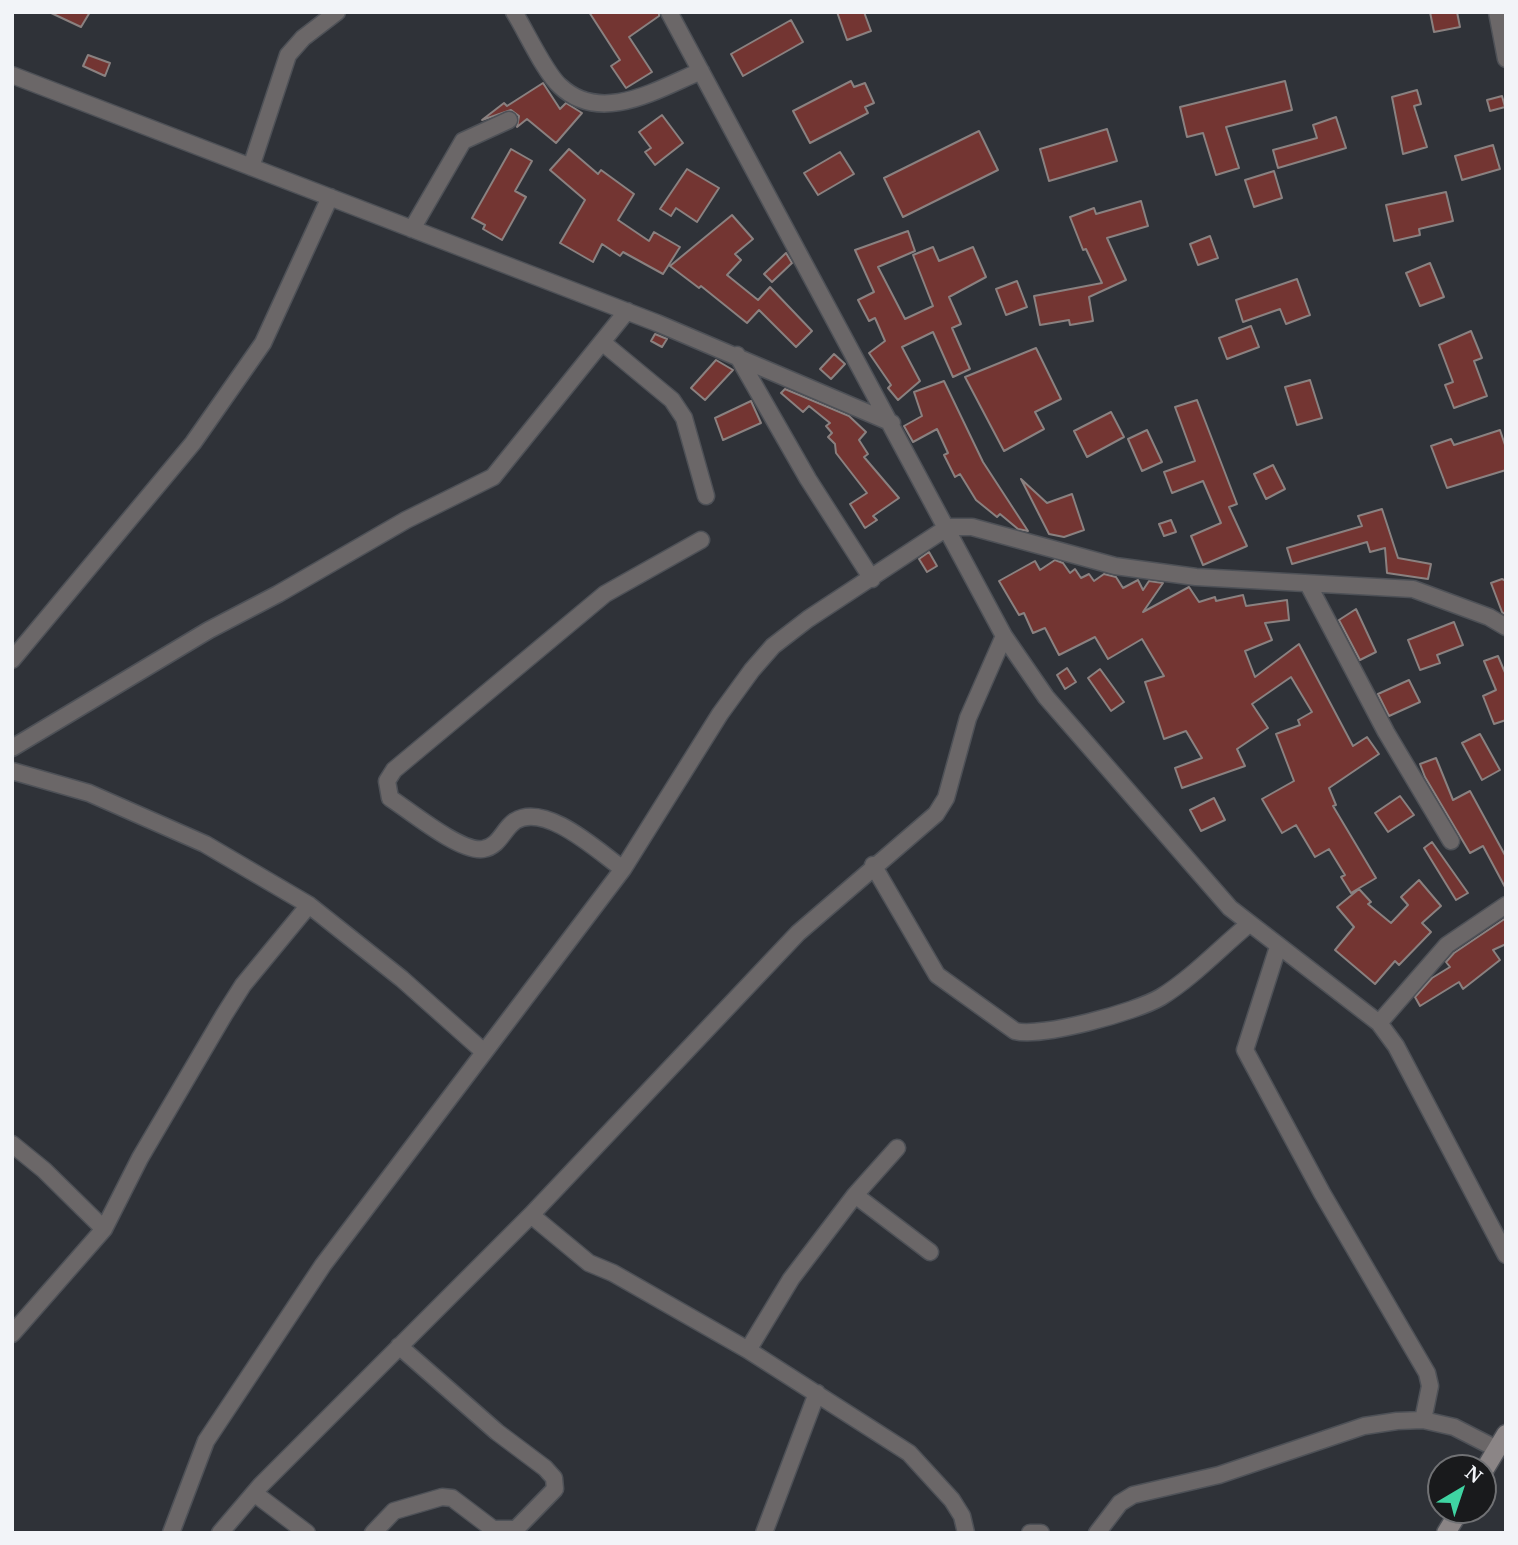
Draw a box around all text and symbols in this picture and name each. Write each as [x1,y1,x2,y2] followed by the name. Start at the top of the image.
[1427,1454,1497,1524] north arrow
[1460,1459,1488,1489] text: N

